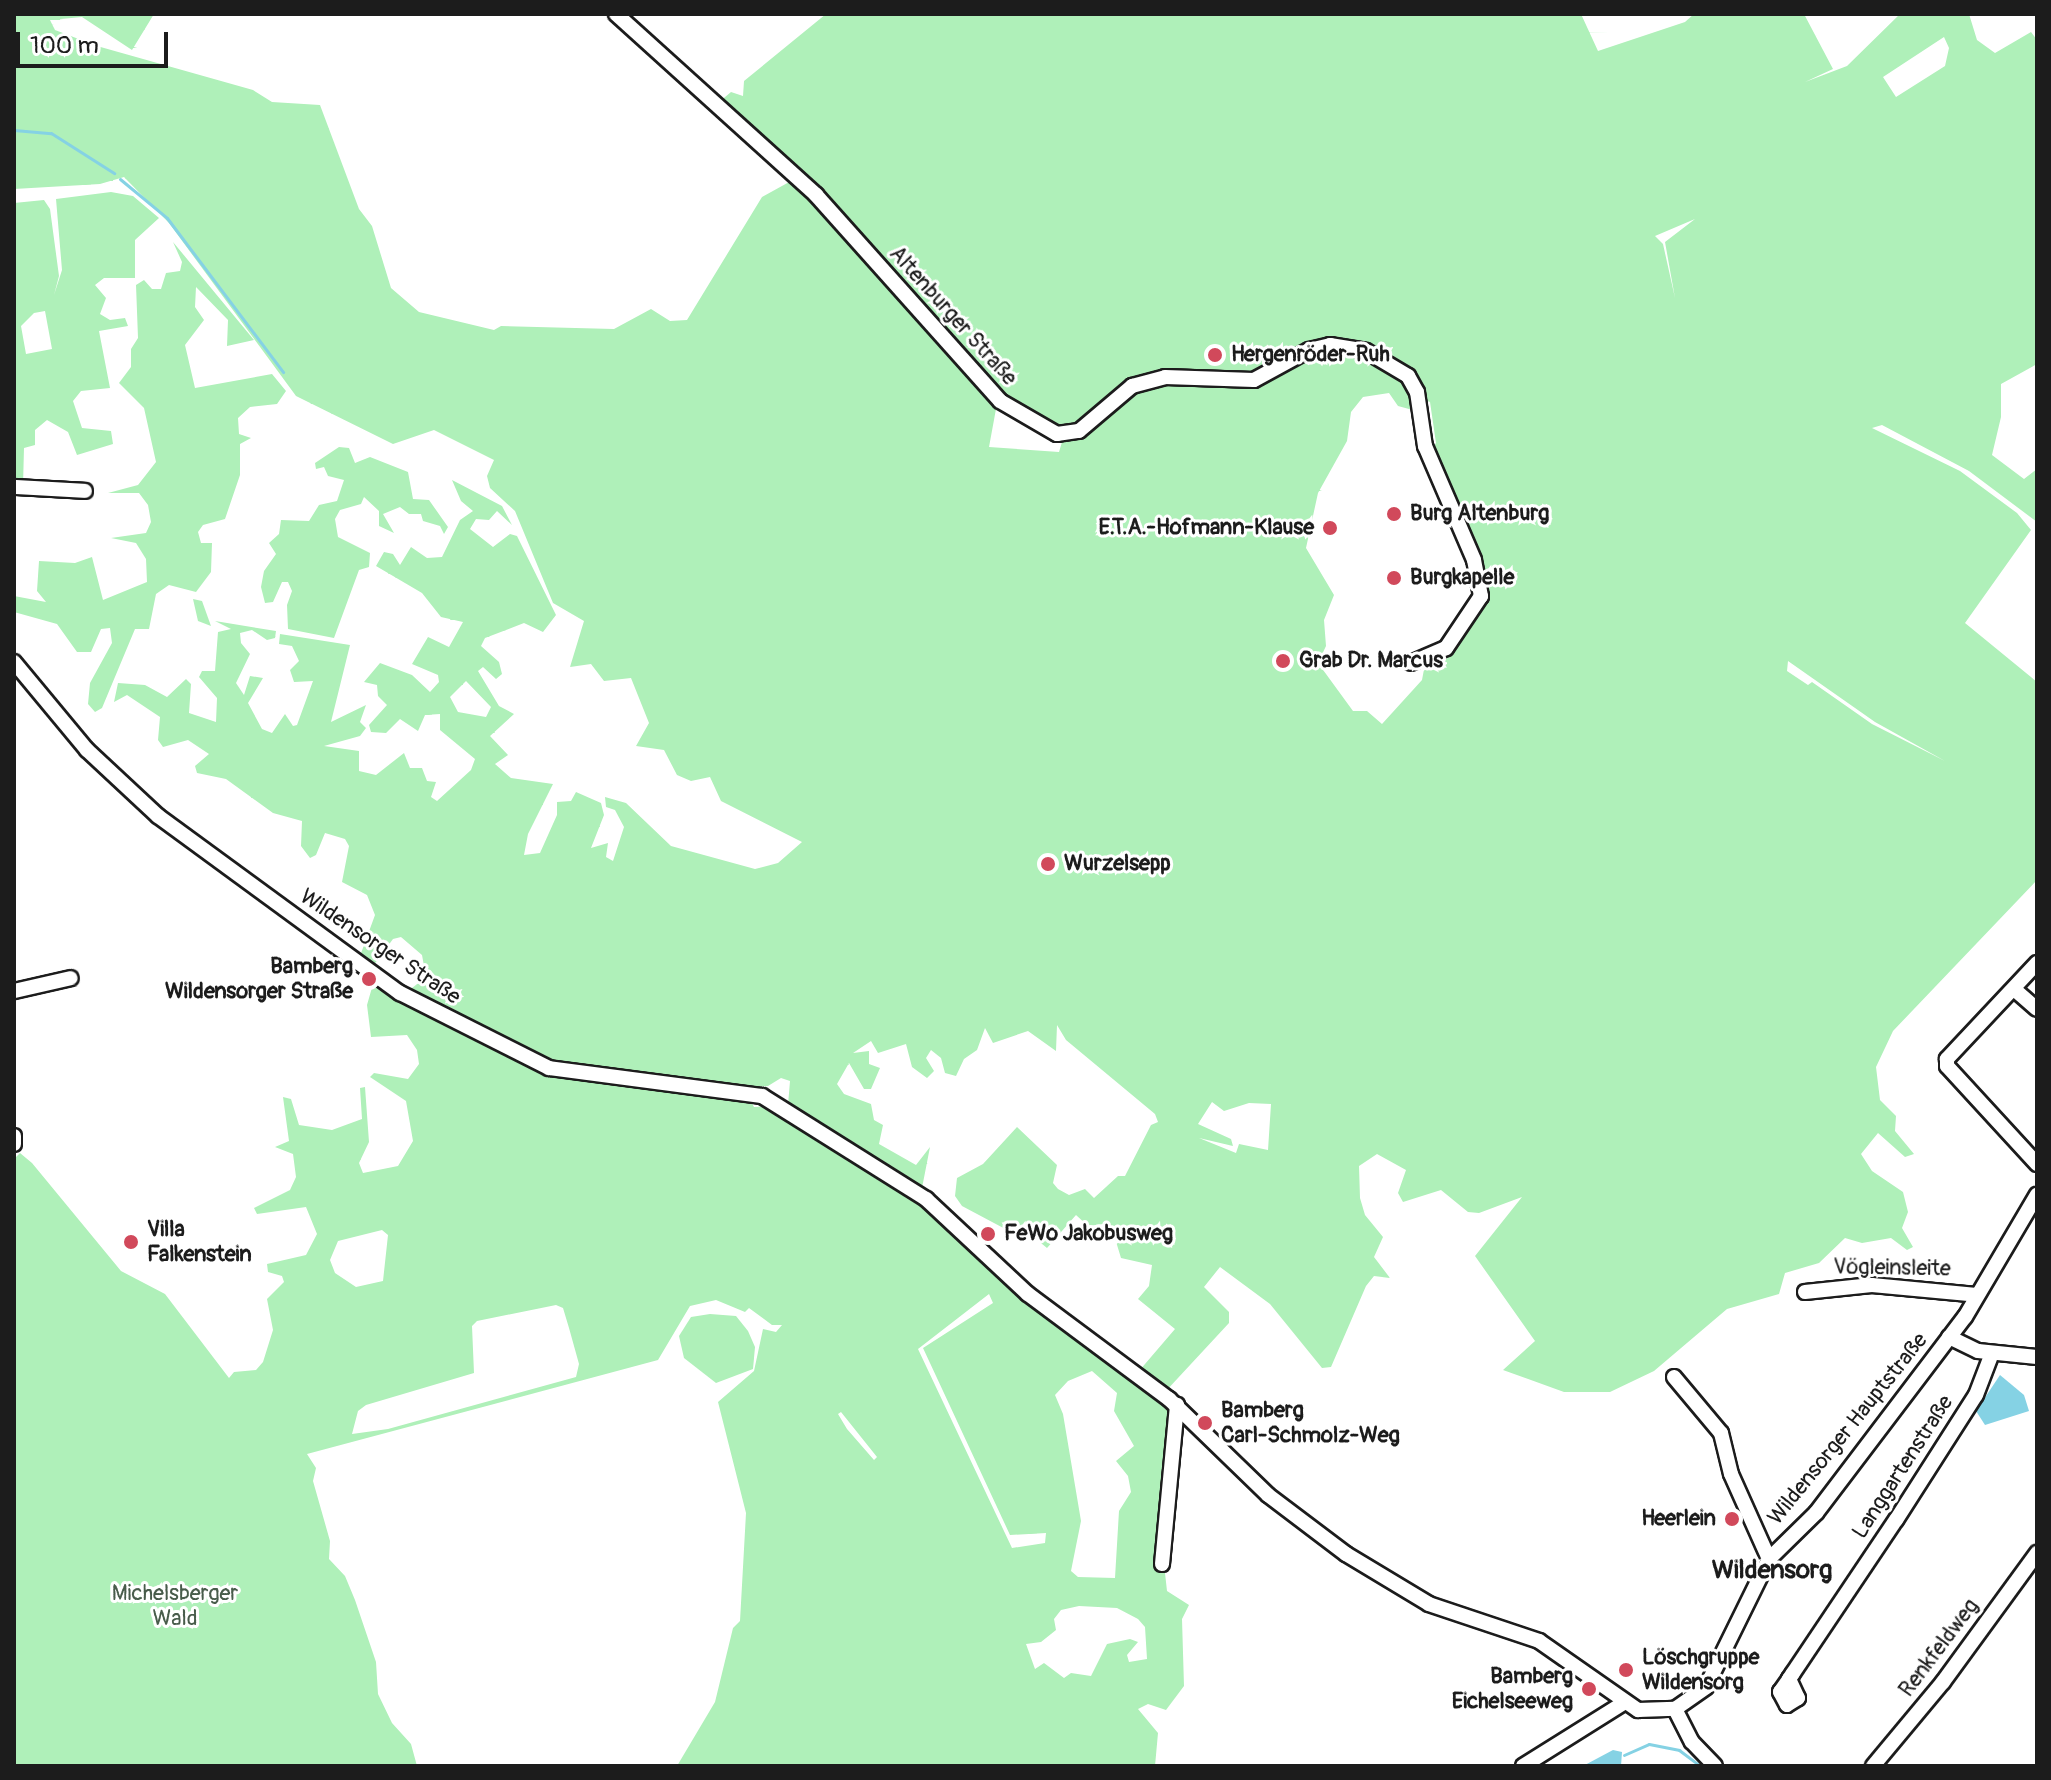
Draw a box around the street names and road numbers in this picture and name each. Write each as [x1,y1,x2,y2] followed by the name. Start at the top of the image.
[884,241,1022,391] street label: Altenburger Straße
[295,883,465,1011] street label: Wildensorger Straße
[1833,1254,1951,1282] street label: Vögleinsleite
[1763,1328,1933,1530] street label: Wildensorger Hauptstraße
[1847,1390,1959,1544] street label: Langgartenstraße
[1894,1594,1984,1702] street label: Renkfeldweg

